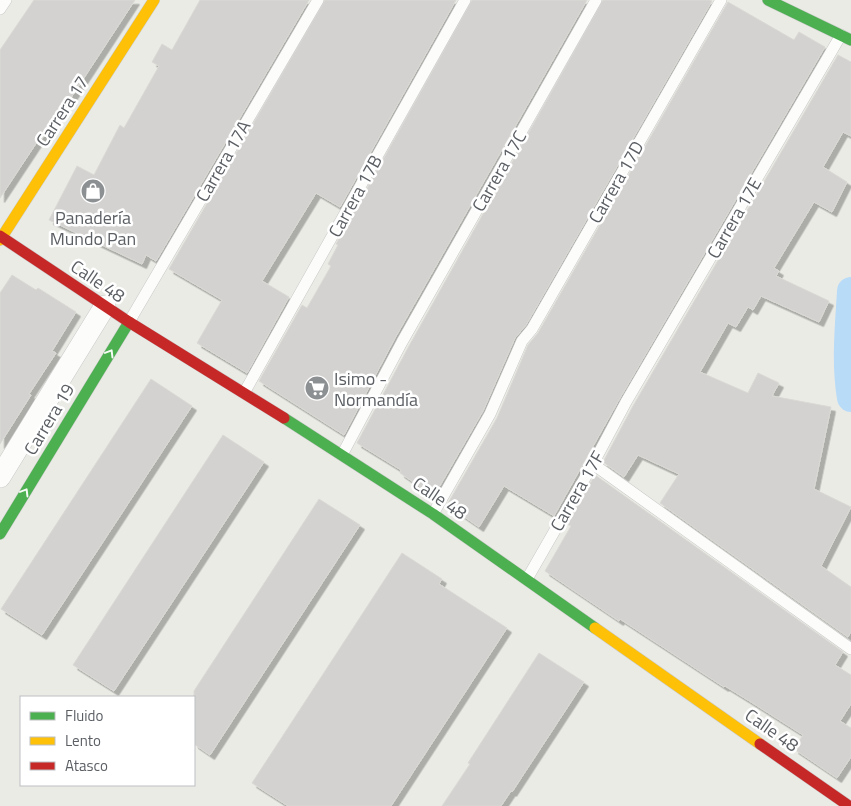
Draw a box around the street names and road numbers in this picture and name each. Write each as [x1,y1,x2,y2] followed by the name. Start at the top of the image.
[29,70,95,152] street label: Carrera 17
[189,115,257,207] street label: Carrera 17A
[465,125,533,216] street label: Carrera 17C
[582,136,650,228] street label: Carrera 17D
[321,150,389,242] street label: Carrera 17B
[700,172,768,264] street label: Carrera 17E
[65,253,131,309] street label: Calle 48
[17,378,81,460] street label: Carrera 19
[543,446,611,536] street label: Carrera 17F
[407,470,473,526] street label: Calle 48
[740,702,804,758] street label: Calle 48

